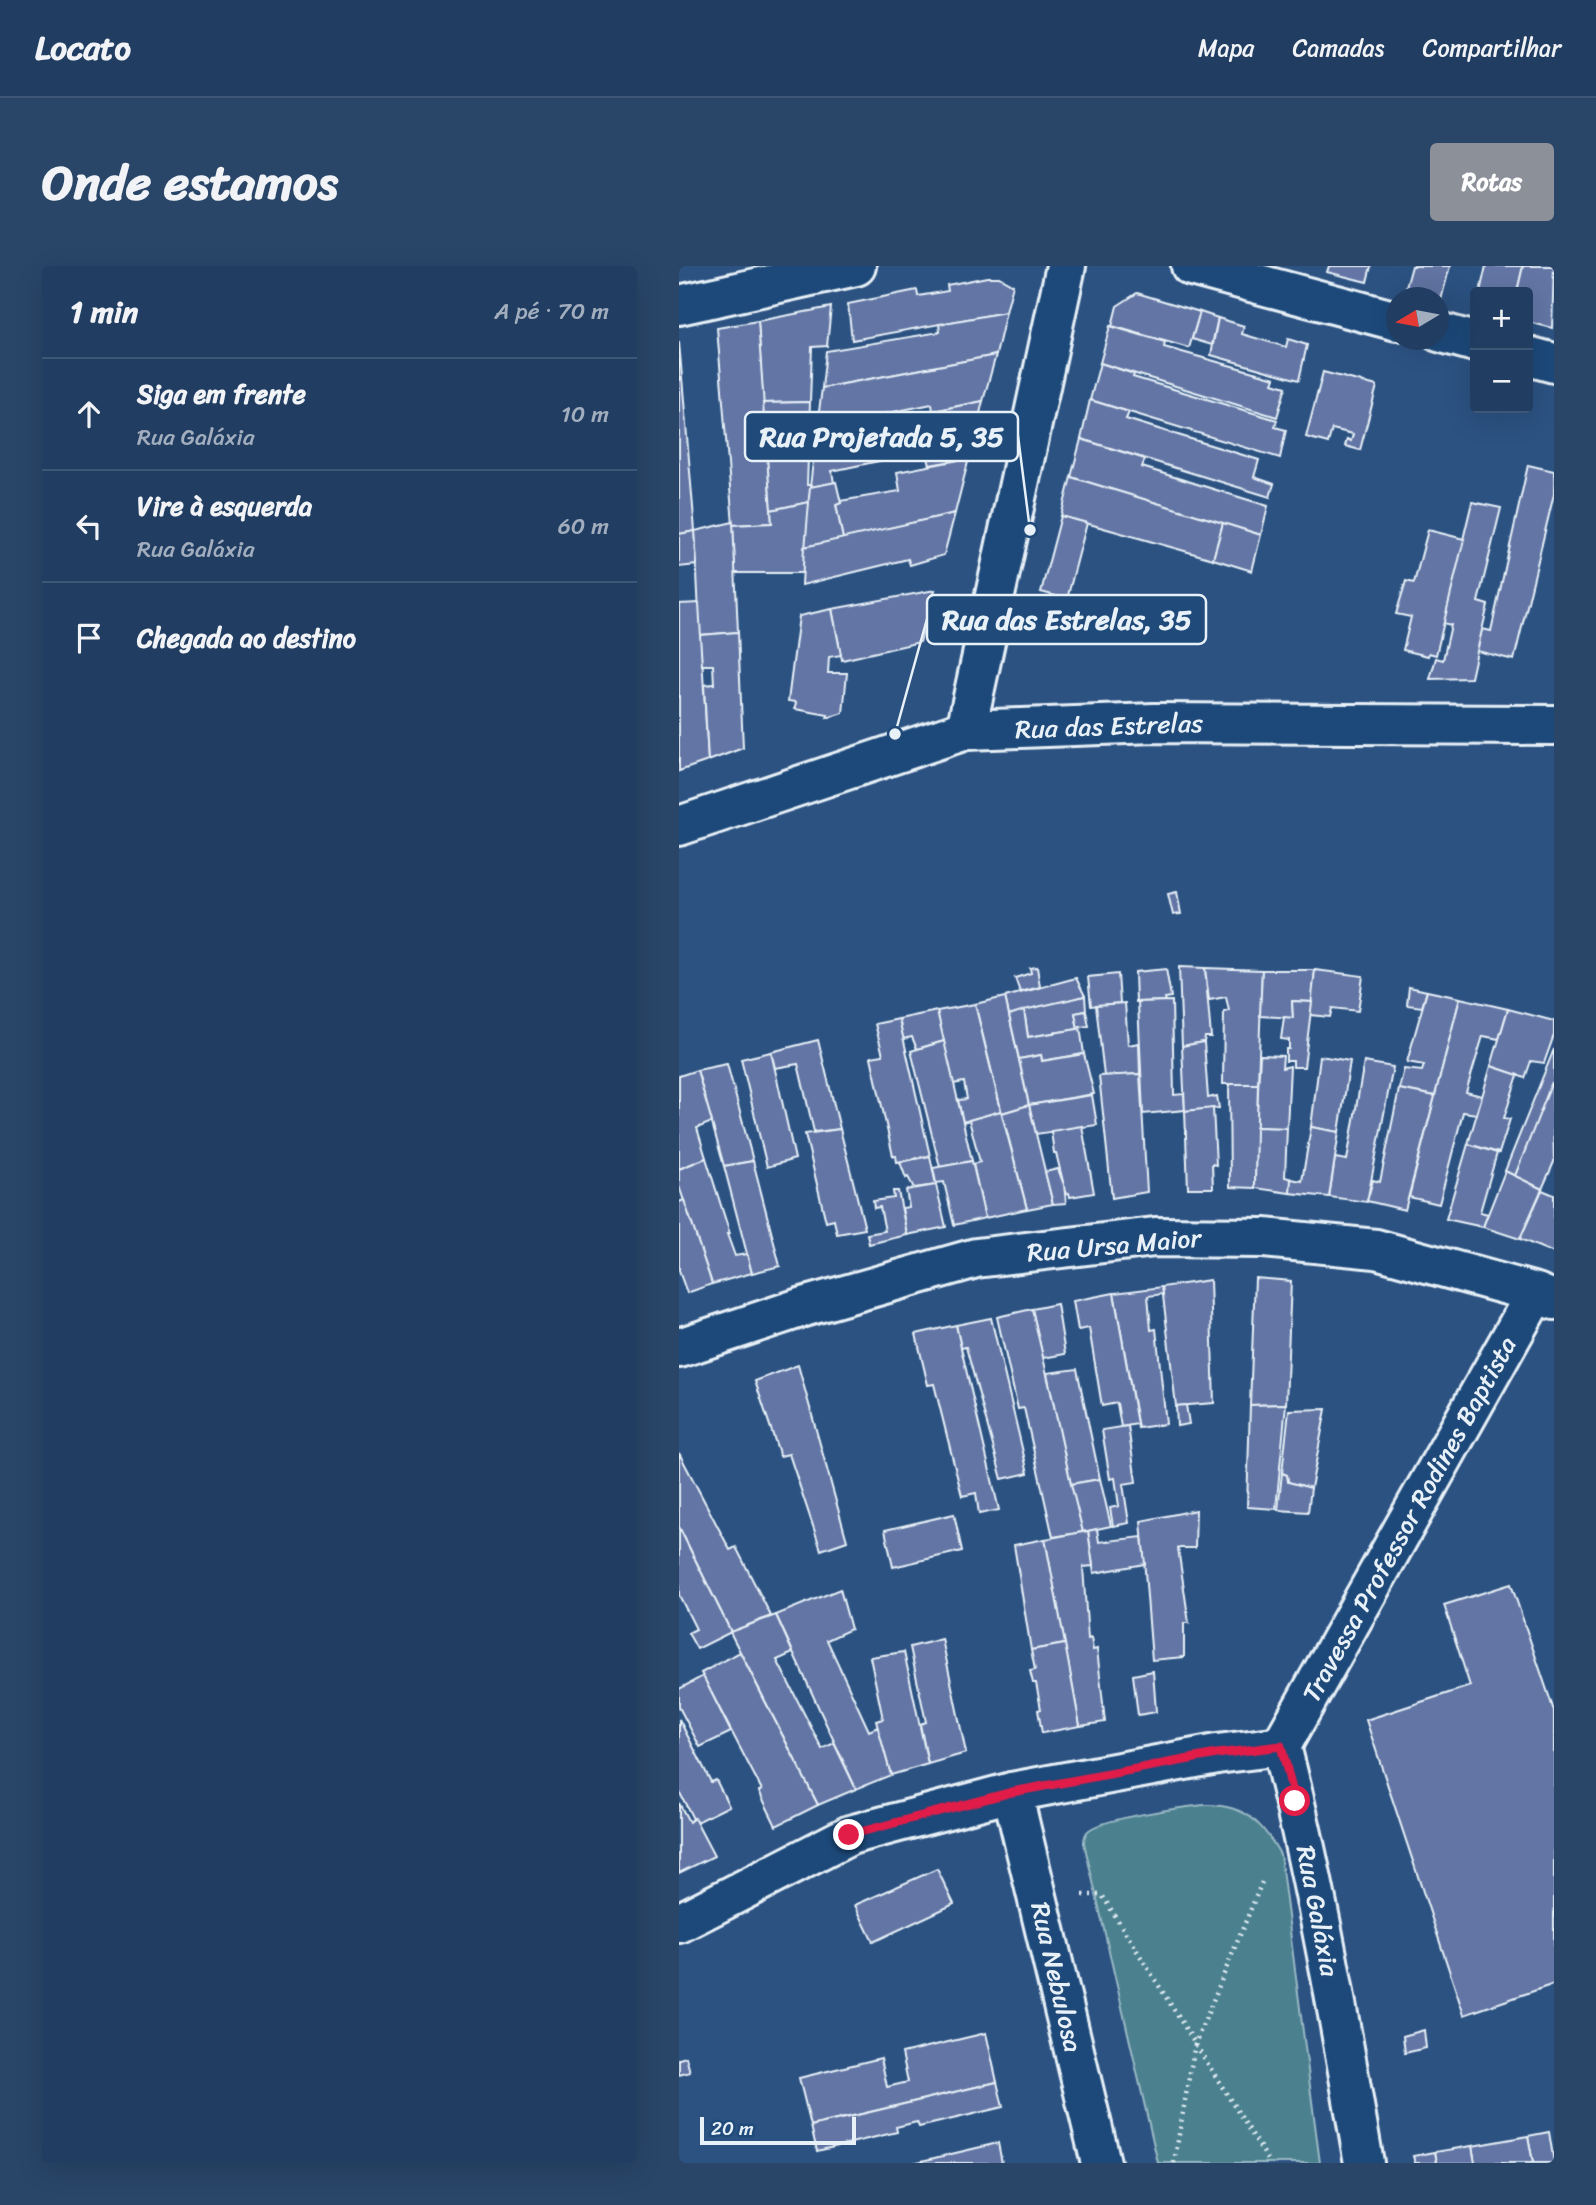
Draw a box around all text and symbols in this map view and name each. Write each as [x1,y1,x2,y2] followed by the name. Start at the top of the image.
[35,19,131,77] text: Locato
[1198,27,1254,69] text: Mapa
[1292,27,1384,69] text: Camadas
[1422,27,1561,69] text: Compartilhar
[42,139,338,226] text: Onde estamos
[1430,143,1554,221] button: Rotas
[70,285,138,339] text: 1 min
[1386,287,1449,350] north arrow
[1470,287,1533,413] map controls
[1470,287,1533,350] button: +
[495,291,609,332] text: A pé · 70 m
[1470,350,1533,413] button: −
[137,371,306,417] text: Siga em frente
[561,394,609,435] text: 10 m
[70,395,108,433] icon: ahead
[745,412,1018,461] callout: Rua Projetada 5, 35
[759,412,1004,461] text: Rua Projetada 5, 35
[137,417,254,458] text: Rua Galáxia
[137,483,312,529] text: Vire à esquerda
[558,506,609,547] text: 60 m
[70,507,108,545] icon: left
[137,529,254,570] text: Rua Galáxia
[927,595,1206,644] callout: Rua das Estrelas, 35
[941,595,1192,644] text: Rua das Estrelas, 35
[137,615,356,661] text: Chegada ao destino
[70,619,108,657] icon: arrive
[1014,700,1205,752] street label: Rua das Estrelas
[1025,1214,1204,1276] street label: Rua Ursa Maior
[1289,1327,1529,1711] street label: Travessa Professor Rodines Baptista
[1279,1785,1310,1816] route start
[833,1819,864,1850] route end
[1283,1841,1353,1981] street label: Rua Galáxia
[1017,1897,1097,2057] street label: Rua Nebulosa
[711,2112,754,2145] text: 20 m
[700,2114,856,2146] scale bar

